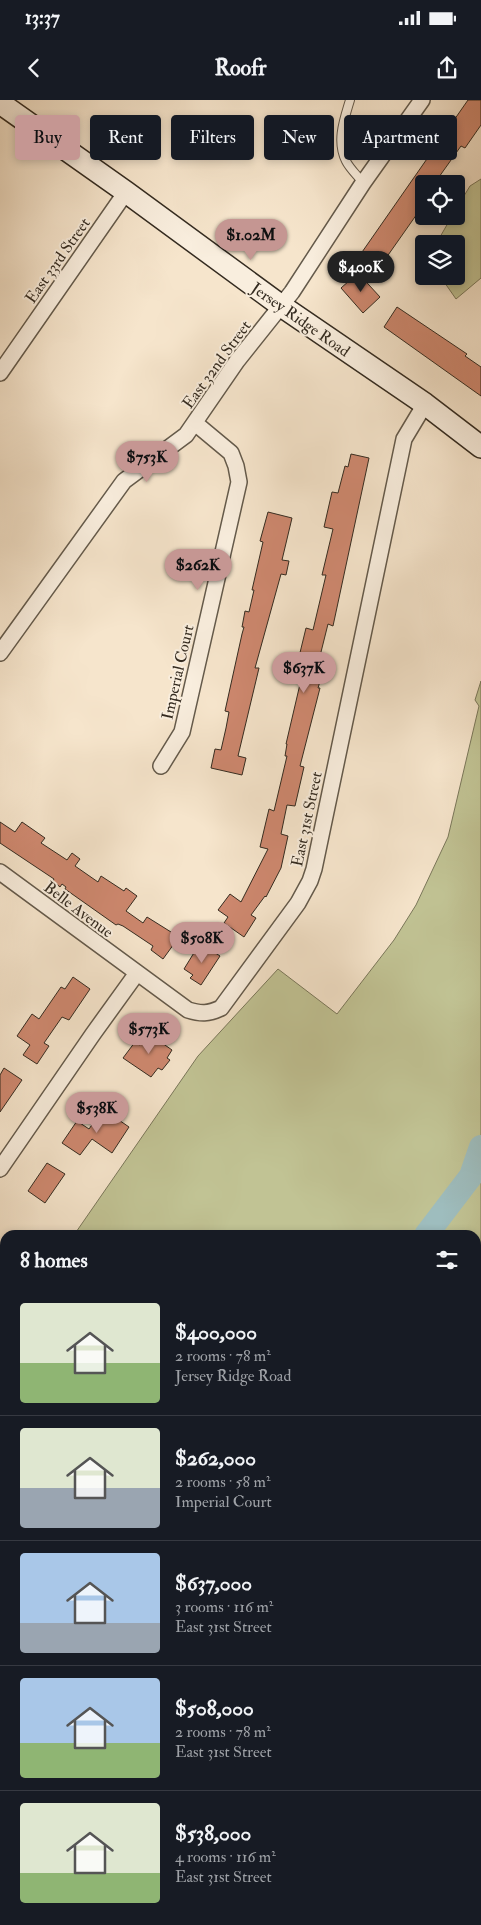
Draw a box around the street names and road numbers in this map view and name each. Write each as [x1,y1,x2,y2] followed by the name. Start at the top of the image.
[21,214,95,307] street label: East 33rd Street
[246,278,354,362] street label: Jersey Ridge Road
[178,316,256,413] street label: East 32nd Street
[157,623,200,722] street label: Imperial Court
[287,770,327,869] street label: East 31st Street
[40,877,117,943] street label: Belle Avenue

